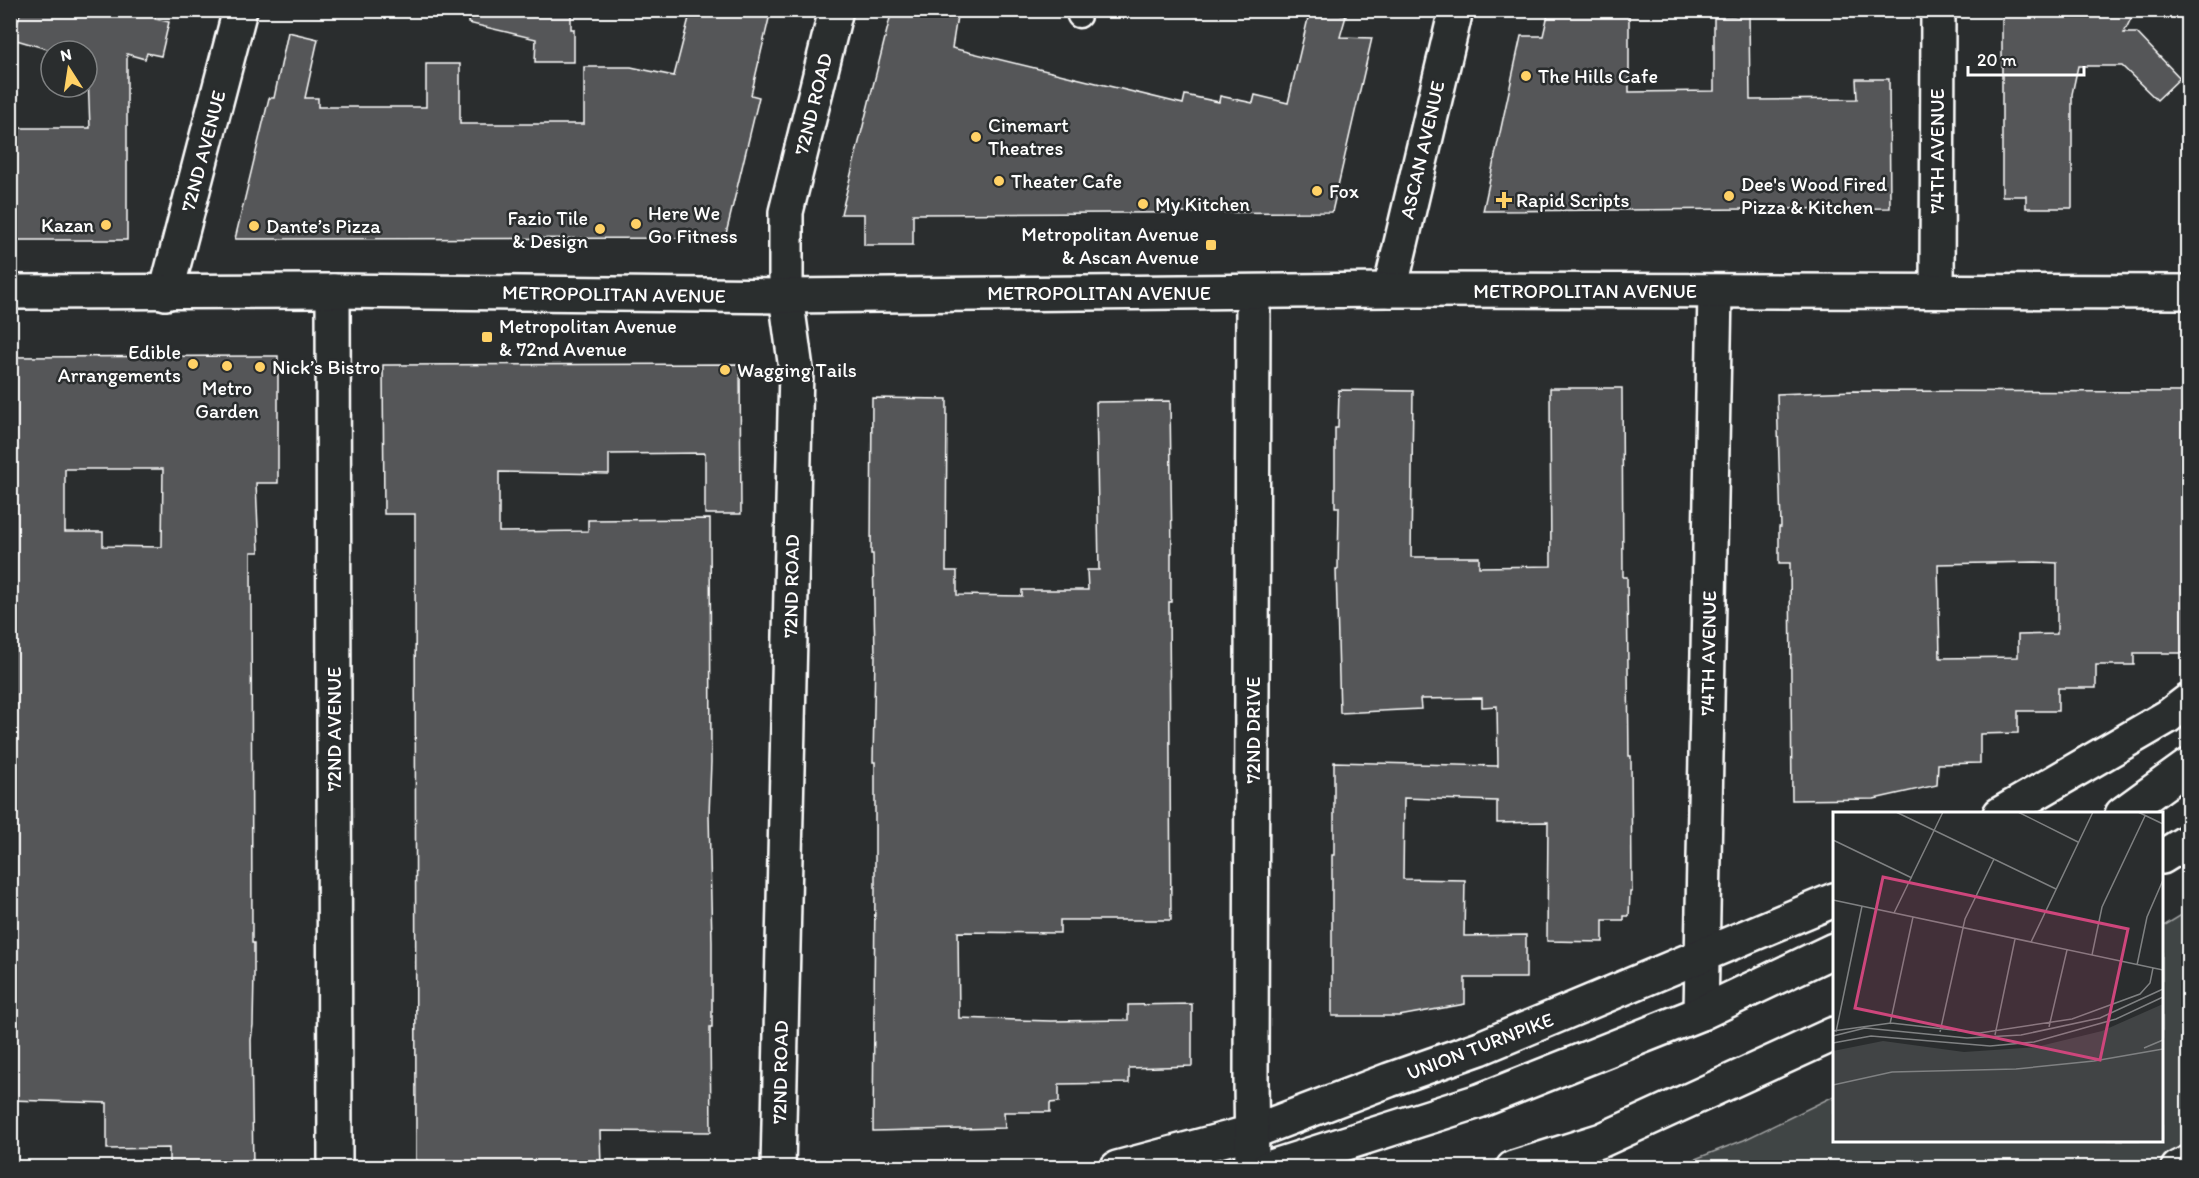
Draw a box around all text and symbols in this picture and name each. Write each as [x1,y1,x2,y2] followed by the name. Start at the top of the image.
[39,39,99,99] north arrow
[1968,39,2084,77] scale bar
[59,44,73,65] text: N
[1977,49,2017,71] text: 20 m
[789,51,837,157] street label: 72ND ROAD
[1538,64,1658,88] place label: The Hills Cafe
[1519,69,1533,83] marker: The Hills Cafe
[1394,79,1450,221] street label: ASCAN AVENUE
[175,88,231,214] street label: 72ND AVENUE
[1925,88,1949,214] street label: 74TH AVENUE
[988,113,1069,160] place label: Cinemart Theatres
[969,130,983,144] marker: Cinemart Theatres
[1011,169,1122,193] place label: Theater Cafe
[1741,172,1887,219] place label: Dee's Wood Fired Pizza & Kitchen
[992,174,1006,188] marker: Theater Cafe
[1329,179,1359,203] place label: Fox
[1310,184,1324,198] marker: Fox
[1516,188,1629,212] place label: Rapid Scripts
[1722,189,1736,203] marker: Dee's Wood Fired Pizza & Kitchen
[1155,192,1250,216] place label: My Kitchen
[1497,193,1511,207] marker: Rapid Scripts
[1136,197,1150,211] marker: My Kitchen
[648,201,738,248] place label: Here We Go Fitness
[507,206,588,253] place label: Fazio Tile & Design
[41,213,94,237] place label: Kazan
[266,214,381,238] place label: Dante’s Pizza
[629,217,643,231] marker: Here We Go Fitness
[99,218,113,232] marker: Kazan
[247,219,261,233] marker: Dante’s Pizza
[593,222,607,236] marker: Fazio Tile & Design
[1021,222,1199,269] place label: Metropolitan Avenue & Ascan Avenue
[1204,238,1218,252] marker: Metropolitan Avenue & Ascan Avenue
[1473,279,1697,303] street label: METROPOLITAN AVENUE
[502,280,726,308] street label: METROPOLITAN AVENUE
[987,281,1211,305] street label: METROPOLITAN AVENUE
[499,314,677,361] place label: Metropolitan Avenue & 72nd Avenue
[480,330,494,344] marker: Metropolitan Avenue & 72nd Avenue
[58,340,181,387] place label: Edible Arrangements
[272,355,380,379] place label: Nick’s Bistro
[186,357,200,371] marker: Edible Arrangements
[737,358,857,382] place label: Wagging Tails
[220,359,234,373] marker: Metro Garden
[253,360,267,374] marker: Nick’s Bistro
[718,363,732,377] marker: Wagging Tails
[195,376,259,423] place label: Metro Garden
[778,534,804,638] street label: 72ND ROAD
[1695,590,1721,716] street label: 74TH AVENUE
[322,667,346,791] street label: 72ND AVENUE
[1241,677,1265,783] street label: 72ND DRIVE
[1833,812,2163,1142] inset map
[1403,1007,1557,1085] street label: UNION TURNPIKE
[767,1020,793,1124] street label: 72ND ROAD

